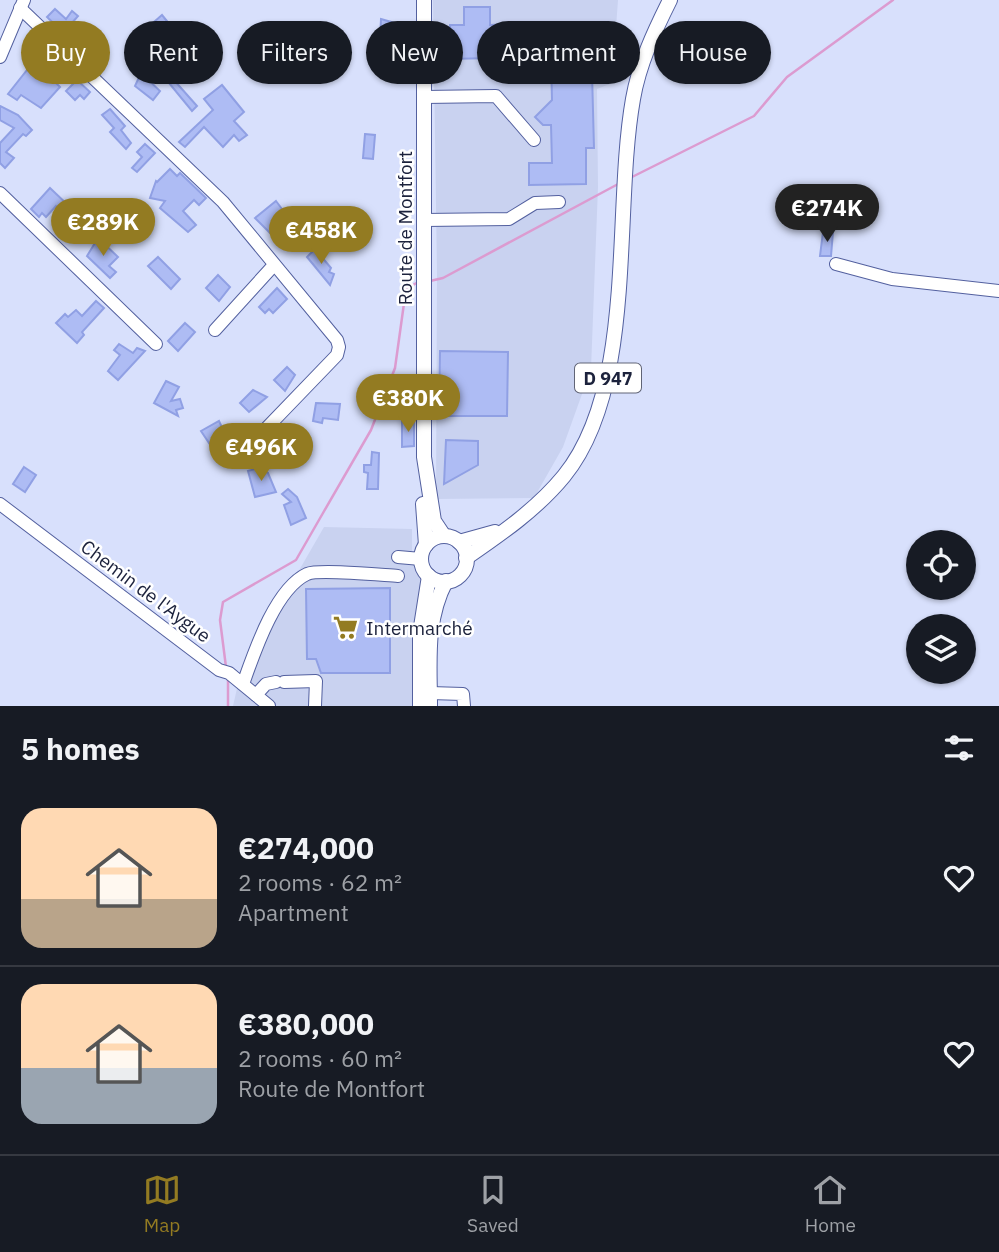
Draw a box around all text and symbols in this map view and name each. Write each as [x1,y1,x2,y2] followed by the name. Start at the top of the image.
[21,21,110,84] chip: Buy
[124,21,223,84] chip: Rent
[237,21,352,84] chip: Filters
[366,21,463,84] chip: New
[477,21,640,84] chip: Apartment
[654,21,771,84] chip: House
[393,151,417,305] street label: Route de Montfort
[778,184,876,244] pin: €274K
[791,192,863,222] text: €274K
[54,198,152,258] pin: €289K
[67,206,139,236] text: €289K
[272,206,370,266] pin: €458K
[285,214,357,244] text: €458K
[575,364,641,392] road number: D 947
[359,374,457,434] pin: €380K
[372,382,444,412] text: €380K
[212,424,310,483] pin: €496K
[225,431,297,461] text: €496K
[906,530,976,684] map controls
[906,530,976,600] button: locate
[76,534,216,648] street label: Chemin de l'Aygue
[332,614,360,642] supermarket icon: Intermarché
[906,614,976,684] button: layers
[366,616,473,640] place label: Intermarché
[21,729,140,768] text: 5 homes
[940,729,978,767] icon: filters
[238,828,374,867] text: €274,000
[77,836,161,920] icon: home
[940,859,978,897] icon: heart
[238,867,402,897] text: 2 rooms · 62 m²
[238,897,349,927] text: Apartment
[238,1004,374,1043] text: €380,000
[77,1012,161,1096] icon: home
[940,1035,978,1073] icon: heart
[238,1043,402,1073] text: 2 rooms · 60 m²
[238,1073,425,1103] text: Route de Montfort
[143,1171,181,1237] tab: Map
[467,1171,519,1237] tab: Saved
[805,1171,856,1237] tab: Home

